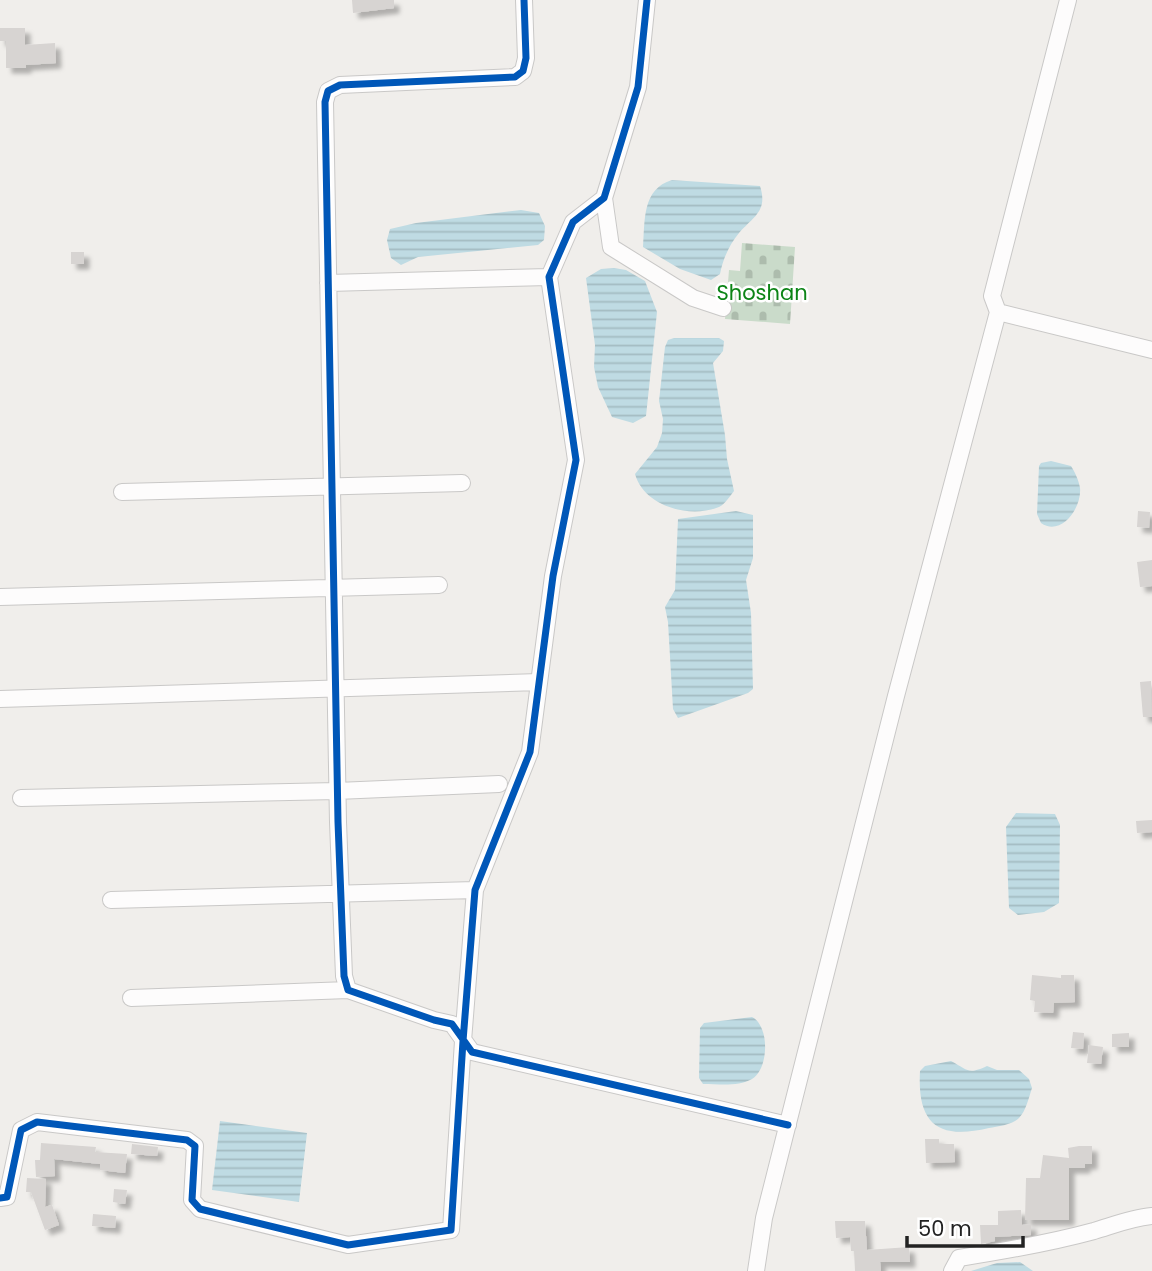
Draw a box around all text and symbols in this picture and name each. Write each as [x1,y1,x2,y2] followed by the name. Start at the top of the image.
[716,278,808,307] park label: Shoshan
[907,1204,1023,1248] scale bar
[918,1214,972,1243] text: 50 m

